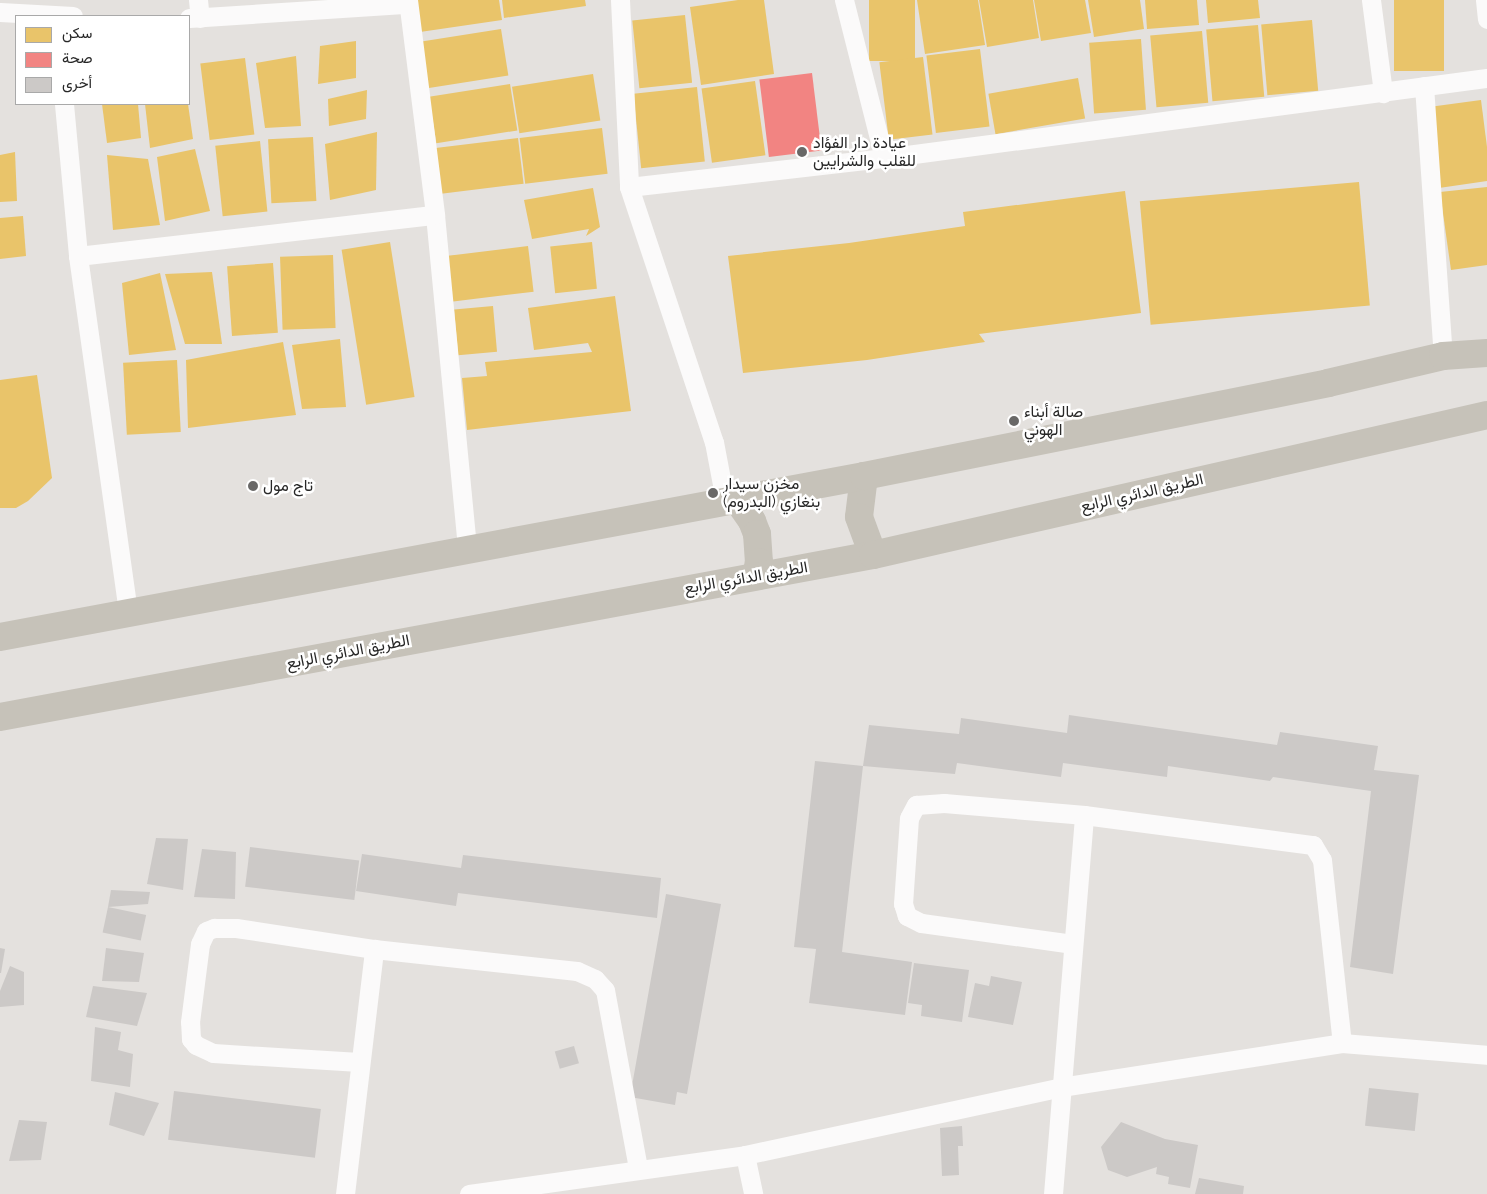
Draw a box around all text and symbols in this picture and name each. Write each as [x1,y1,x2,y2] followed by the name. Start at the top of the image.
[15,15,190,105] legend
[62,24,92,42] text: سكن
[62,49,93,67] text: صحة
[62,74,92,92] text: أخرى
[813,133,916,171] place label: عيادة دار الفؤاد للقلب والشرايين
[795,145,809,159] marker: عيادة دار الفؤاد للقلب والشرايين
[1024,402,1083,440] place label: صالة أبناء الهوني
[1008,415,1020,427] marker: صالة أبناء الهوني
[1079,470,1205,516] street label: الطريق الدائري الرابع
[723,474,820,512] place label: مخزن سيدار بنغازي (البدروم)
[263,476,313,496] place label: تاج مول
[247,480,259,492] marker: تاج مول
[707,487,719,499] marker: مخزن سيدار بنغازي (البدروم)
[683,558,809,598] street label: الطريق الدائري الرابع
[285,631,411,673] street label: الطريق الدائري الرابع

